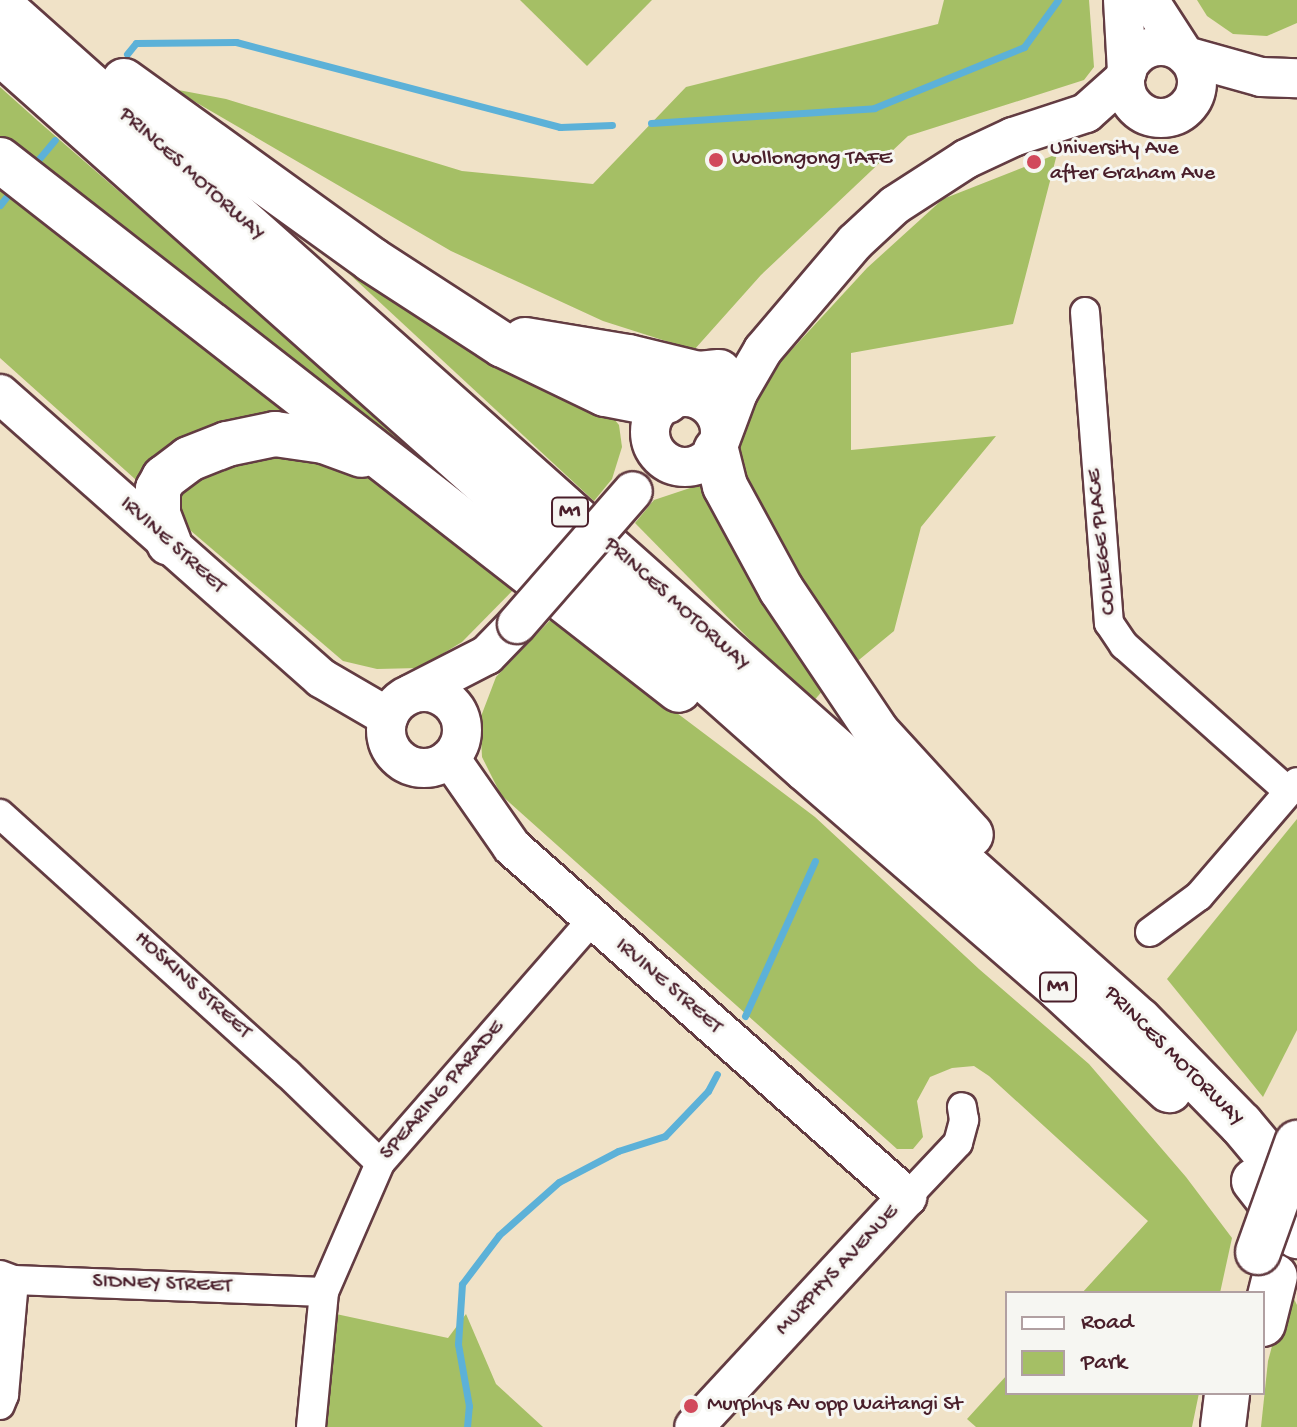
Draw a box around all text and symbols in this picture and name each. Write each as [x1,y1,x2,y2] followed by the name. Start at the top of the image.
[112,102,270,248] street label: PRINCES MOTORWAY
[1050,136,1215,188] place label: University Ave after Graham Ave
[732,147,892,173] place label: Wollongong TAFE
[707,151,725,169] marker: Wollongong TAFE
[1025,153,1043,171] marker: University Ave after Graham Ave
[1082,468,1124,616] street label: COLLEGE PLACE
[113,491,231,601] street label: IRVINE STREET
[550,496,590,528] road number: M1
[597,532,755,678] street label: PRINCES MOTORWAY
[128,926,256,1046] street label: HOSKINS STREET
[609,933,727,1041] street label: IRVINE STREET
[1038,971,1078,1003] road number: M1
[1097,981,1249,1133] street label: PRINCES MOTORWAY
[375,1016,511,1166] street label: SPEARING PARADE
[771,1200,905,1342] street label: MURPHYS AVENUE
[92,1269,232,1301] street label: SIDNEY STREET
[1005,1291,1265,1395] legend
[1081,1309,1133,1338] text: Road
[1081,1349,1127,1378] text: Park
[707,1393,962,1419] place label: Murphys Av opp Waitangi St
[682,1397,700,1415] marker: Murphys Av opp Waitangi St

